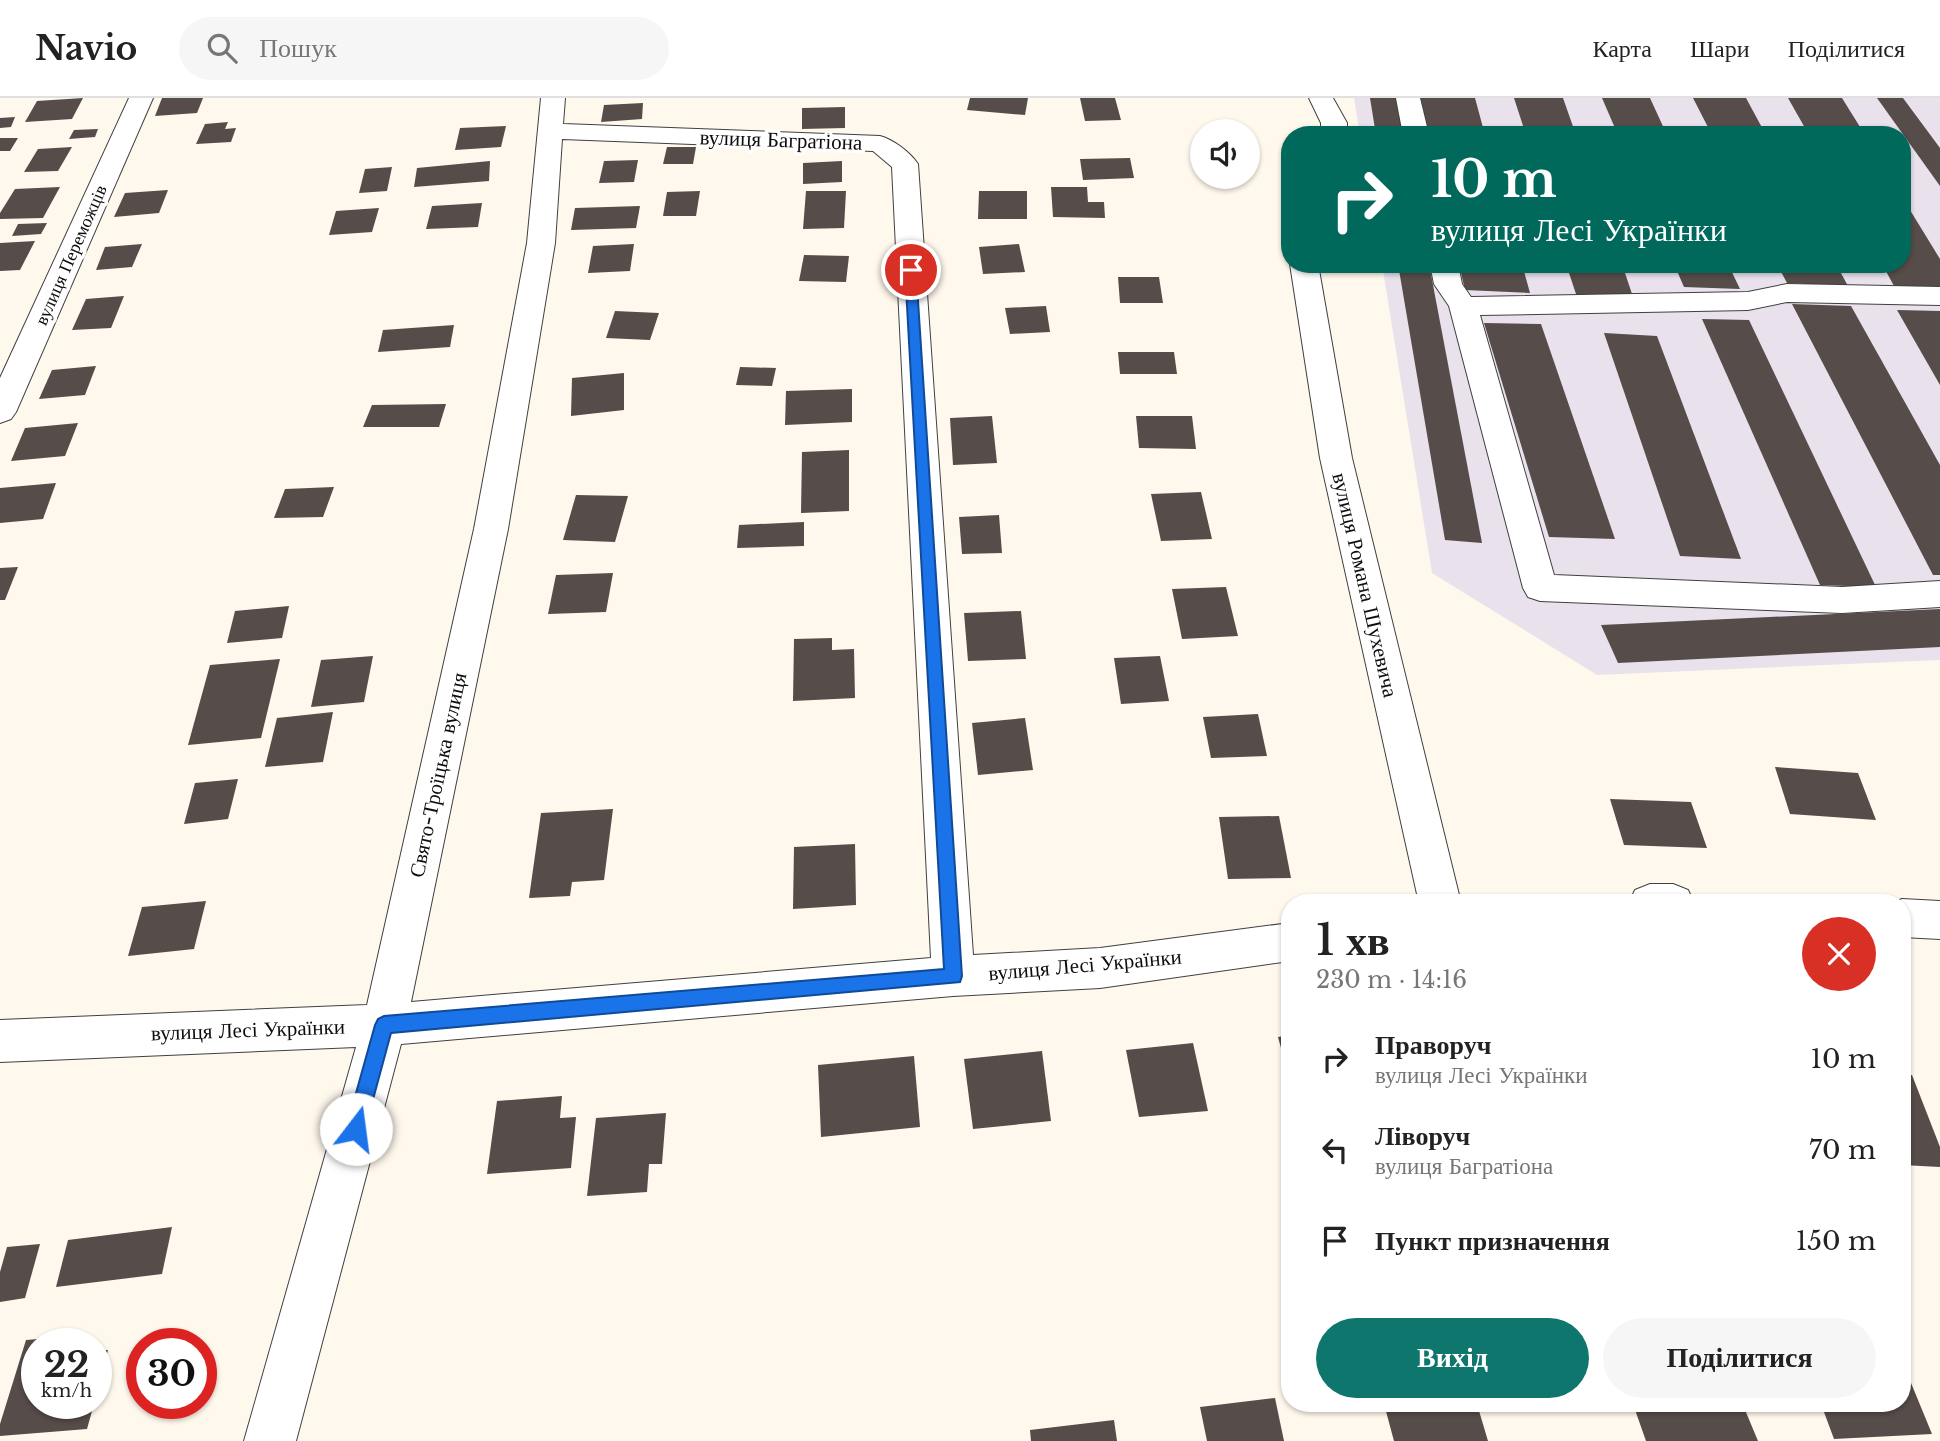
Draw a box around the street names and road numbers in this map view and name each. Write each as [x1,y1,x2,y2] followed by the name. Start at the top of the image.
[699,124,863,156] street label: вулиця Багратіона
[30,181,112,329] street label: вулиця Переможців
[1326,470,1404,701] street label: вулиця Романа Шухевича
[404,670,472,880] street label: Свято-Троїцька вулиця
[987,944,1183,986] street label: вулиця Лесі Українки
[151,1014,345,1046] street label: вулиця Лесі Українки

